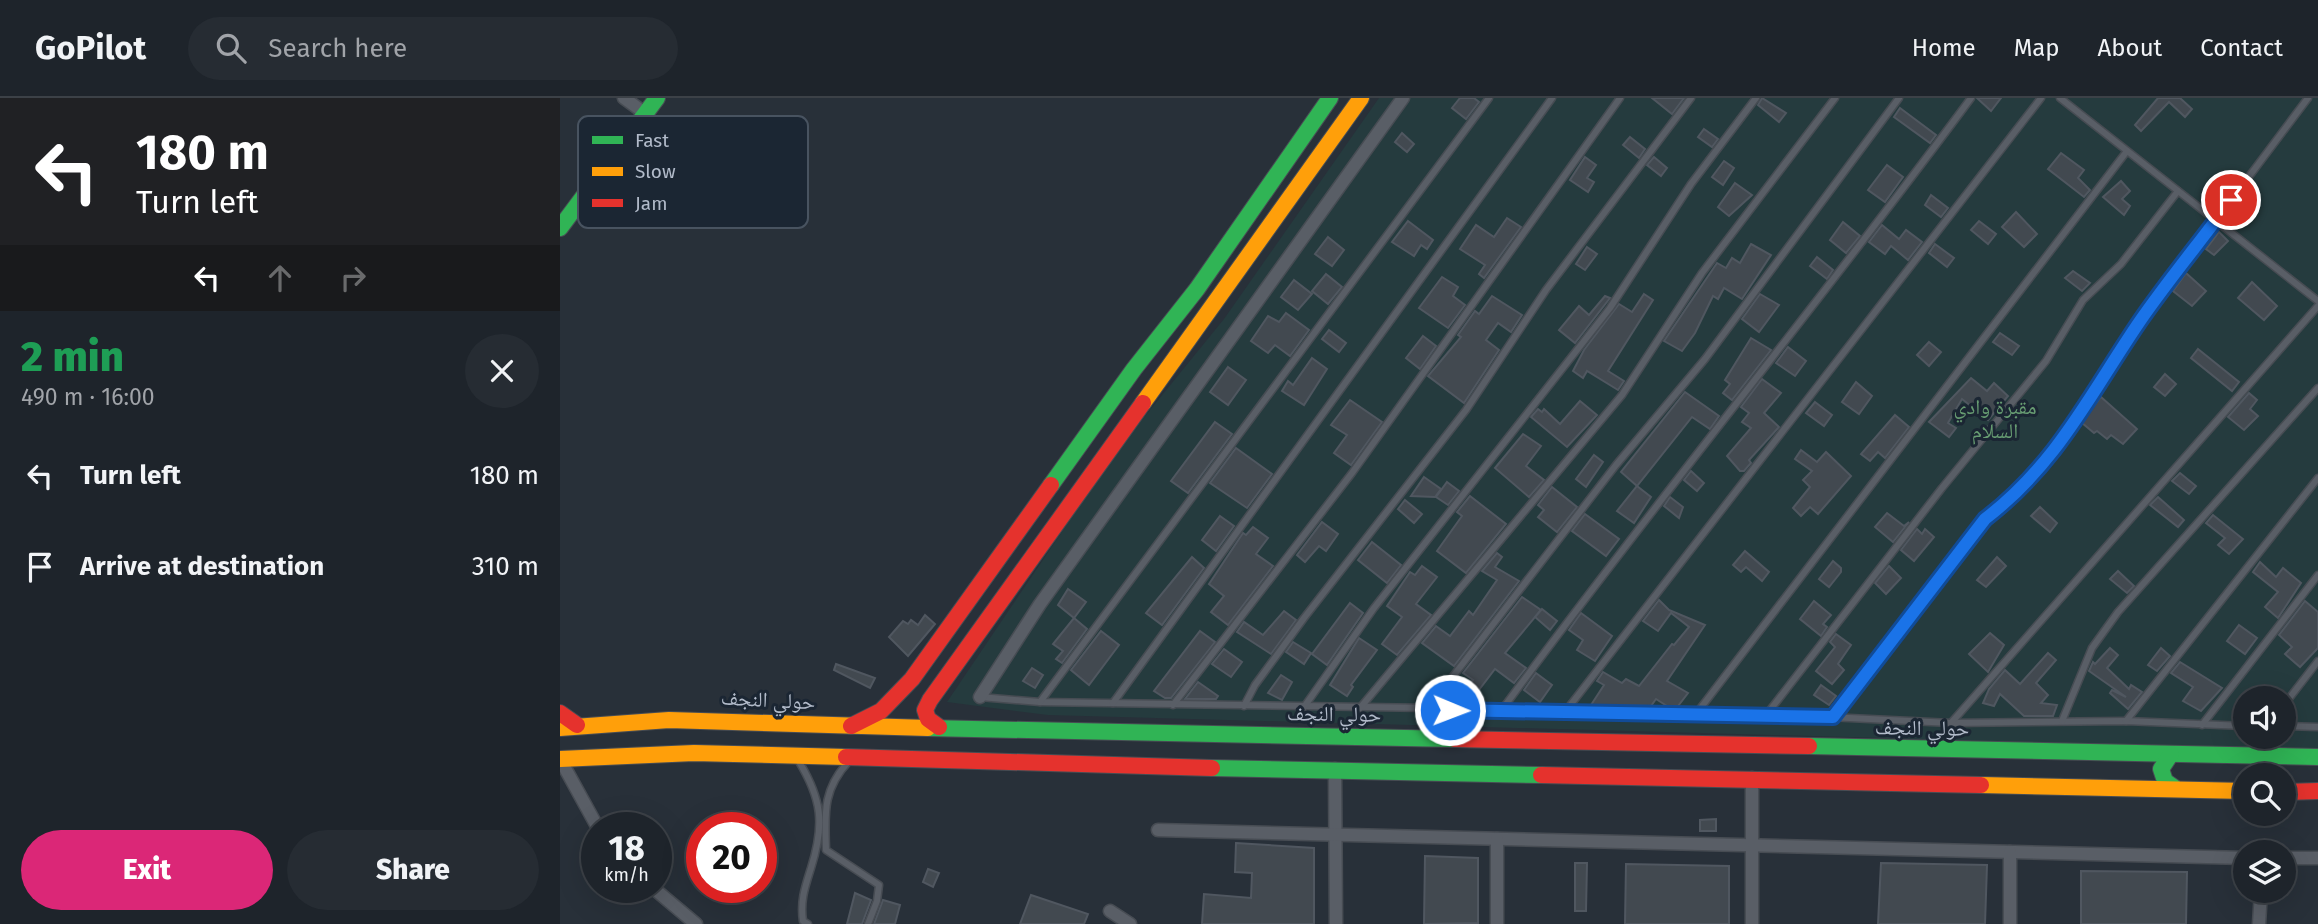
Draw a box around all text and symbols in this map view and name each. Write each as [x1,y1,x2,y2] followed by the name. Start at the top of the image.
[188,17,678,80] search box
[35,28,146,68] text: GoPilot
[212,29,250,67] icon: search
[268,33,407,64] text: Search here
[1912,34,1976,62] text: Home
[2014,34,2060,62] text: Map
[2098,34,2162,62] text: About
[2200,34,2283,62] text: Contact
[578,116,808,228] legend
[136,123,269,182] text: 180 m
[21,126,112,217] icon: left
[635,129,669,152] text: Fast
[635,160,676,183] text: Slow
[2201,170,2261,230] pin
[2212,181,2250,219] icon: arrive
[136,183,258,221] text: Turn left
[635,192,667,215] text: Jam
[188,259,226,297] icon: left
[261,259,299,297] icon: ahead
[334,259,372,297] icon: right
[21,332,124,382] text: 2 min
[465,334,539,408] button: close
[21,383,155,411] text: 490 m · 16:00
[1954,394,2036,445] park label: مقبرة وادي السلام
[21,457,59,495] icon: left
[80,460,181,491] text: Turn left
[470,460,539,491] text: 180 m
[21,548,59,586] icon: arrive
[80,551,324,582] text: Arrive at destination
[472,551,539,582] text: 310 m
[1413,673,1487,747] position arrow
[720,685,816,719] street label: حولي النجف
[2233,686,2296,903] map controls
[2233,686,2296,749] button: sound
[1287,700,1381,731] street label: حولي النجف
[1875,714,1969,745] street label: حولي النجف
[2233,763,2296,826] button: search
[686,812,777,903] speed limit sign: 20
[608,827,645,869] text: 18
[21,830,273,910] button: Exit
[287,830,539,910] button: Share
[2233,840,2296,903] button: layers
[604,864,649,886] text: km/h

